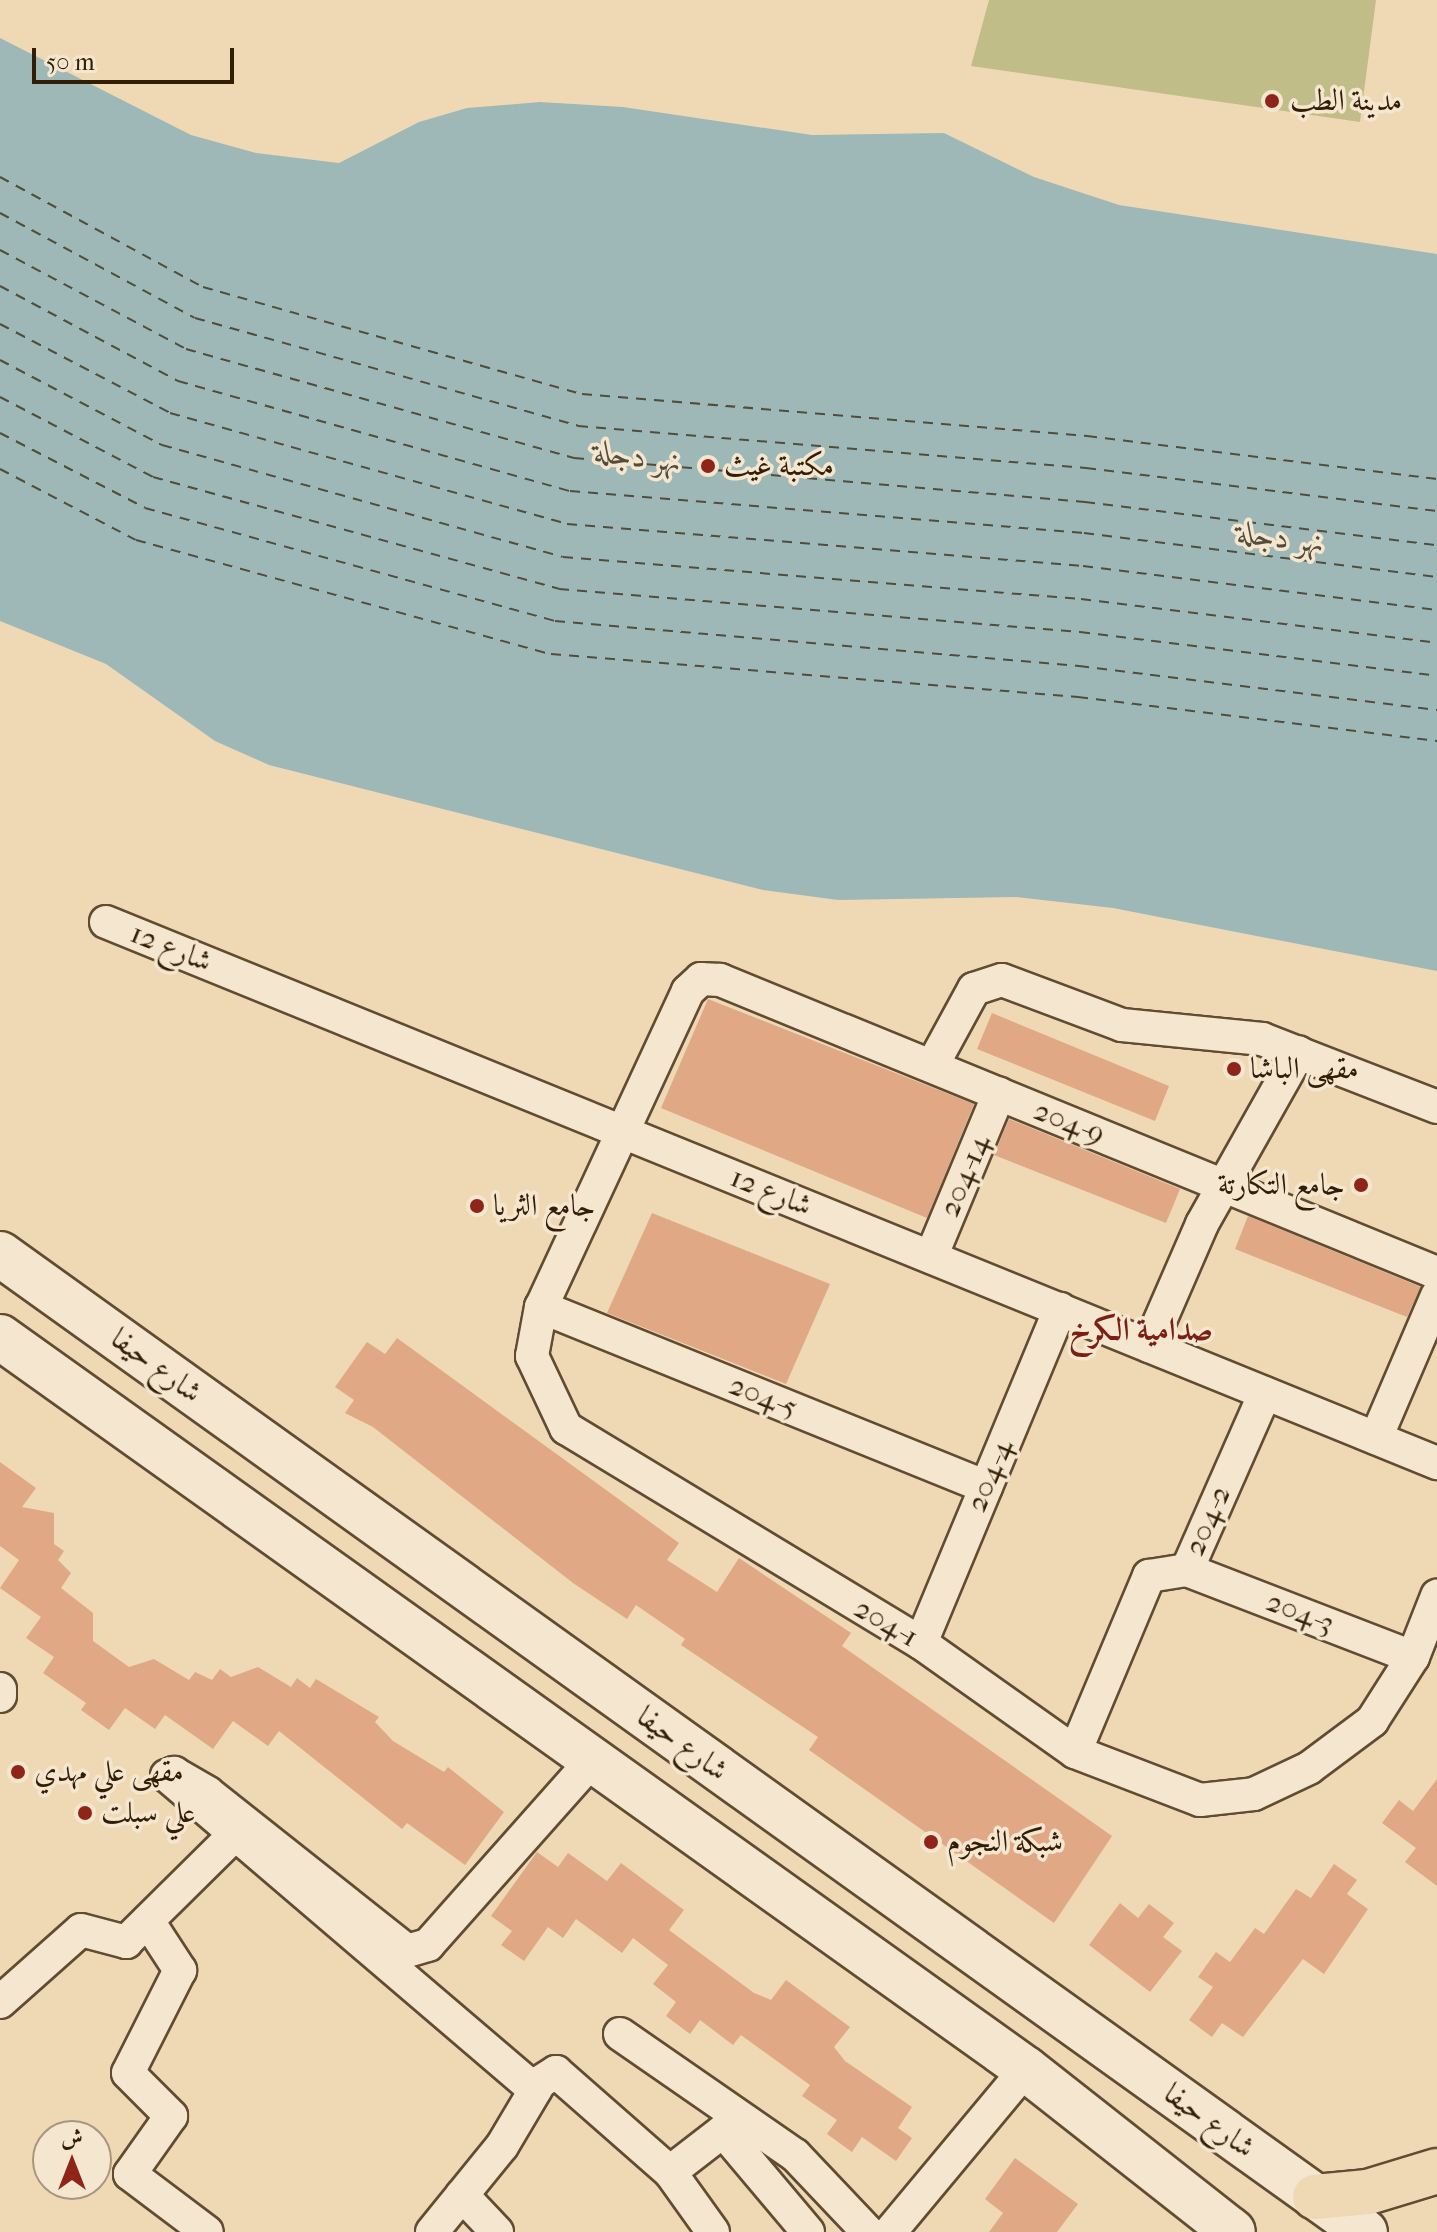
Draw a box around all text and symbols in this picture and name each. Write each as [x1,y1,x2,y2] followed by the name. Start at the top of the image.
[36,32,238,82] scale bar
[46,48,95,76] text: 50 m
[1290,83,1402,119] place label: مدينة الطب
[1261,90,1283,112] marker: مدينة الطب
[592,433,684,481] water label: نهر دجلة
[724,448,834,484] place label: مكتبة غيث
[699,457,717,475] marker: مكتبة غيث
[1235,514,1327,562] water label: نهر دجلة
[125,915,217,981] street label: شارع 12
[1250,1051,1359,1087] place label: مقهى الباشا
[1225,1060,1243,1078] marker: مقهى الباشا
[1028,1093,1110,1153] street label: 204-9
[932,1130,998,1222] street label: 204-14
[725,1159,817,1225] street label: شارع 12
[1217,1167,1345,1203] place label: جامع التكارتة
[1352,1176,1370,1194] marker: جامع التكارتة
[493,1188,595,1224] place label: جامع الثريا
[468,1197,486,1215] marker: جامع الثريا
[1069,1311,1213,1349] district label: صدامية الكرخ
[103,1321,209,1411] street label: شارع حيفا
[724,1367,802,1427] street label: 204-5
[959,1435,1021,1517] street label: 204-4
[1177,1481,1239,1561] street label: 204-2
[1261,1584,1339,1642] street label: 204-3
[848,1590,924,1656] street label: 204-1
[629,1699,735,1789] street label: شارع حيفا
[34,1754,184,1790] place label: مقهى علي مهدي
[9,1763,27,1781] marker: مقهى علي مهدي
[101,1795,196,1831] place label: علي سبلت
[76,1804,94,1822] marker: علي سبلت
[947,1824,1063,1860] place label: شبكة النجوم
[922,1833,940,1851] marker: شبكة النجوم
[1156,2076,1262,2166] street label: شارع حيفا
[32,2120,112,2200] north arrow
[61,2125,83,2151] text: ش

